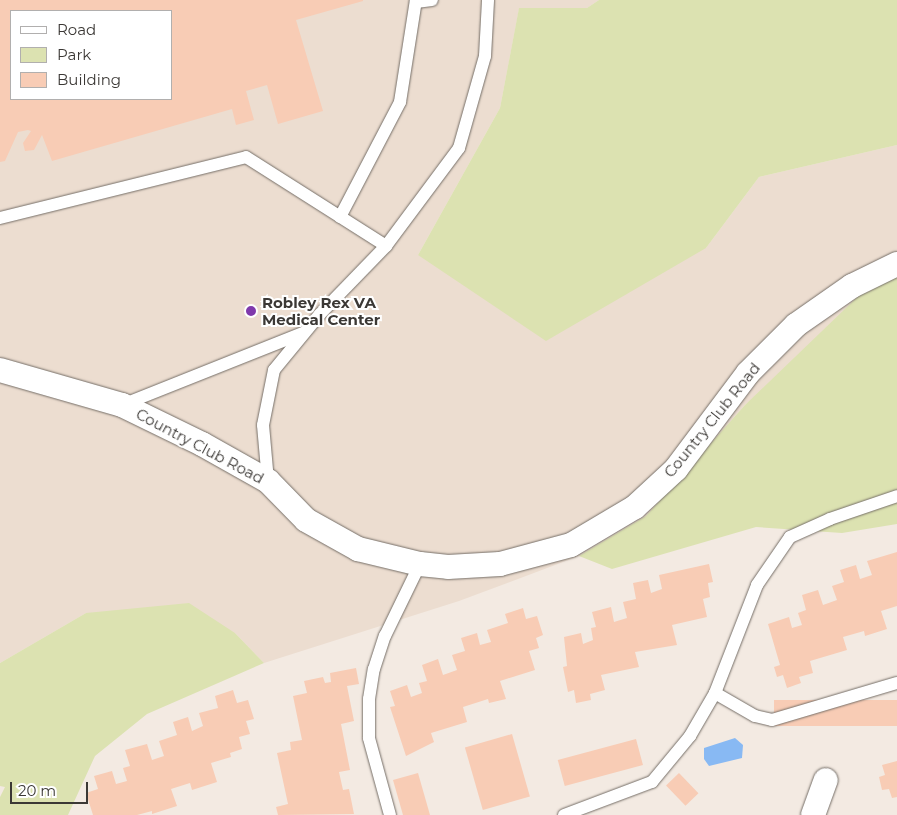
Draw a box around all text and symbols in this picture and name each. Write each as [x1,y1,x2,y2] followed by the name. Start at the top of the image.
[10,10,172,100] legend
[57,20,96,39] text: Road
[57,45,91,64] text: Park
[57,70,121,89] text: Building
[262,293,380,328] place label: Robley Rex VA Medical Center
[244,304,258,318] marker: Robley Rex VA Medical Center
[660,359,764,481] street label: Country Club Road
[133,405,267,487] street label: Country Club Road
[12,772,90,804] scale bar
[18,781,56,800] text: 20 m

